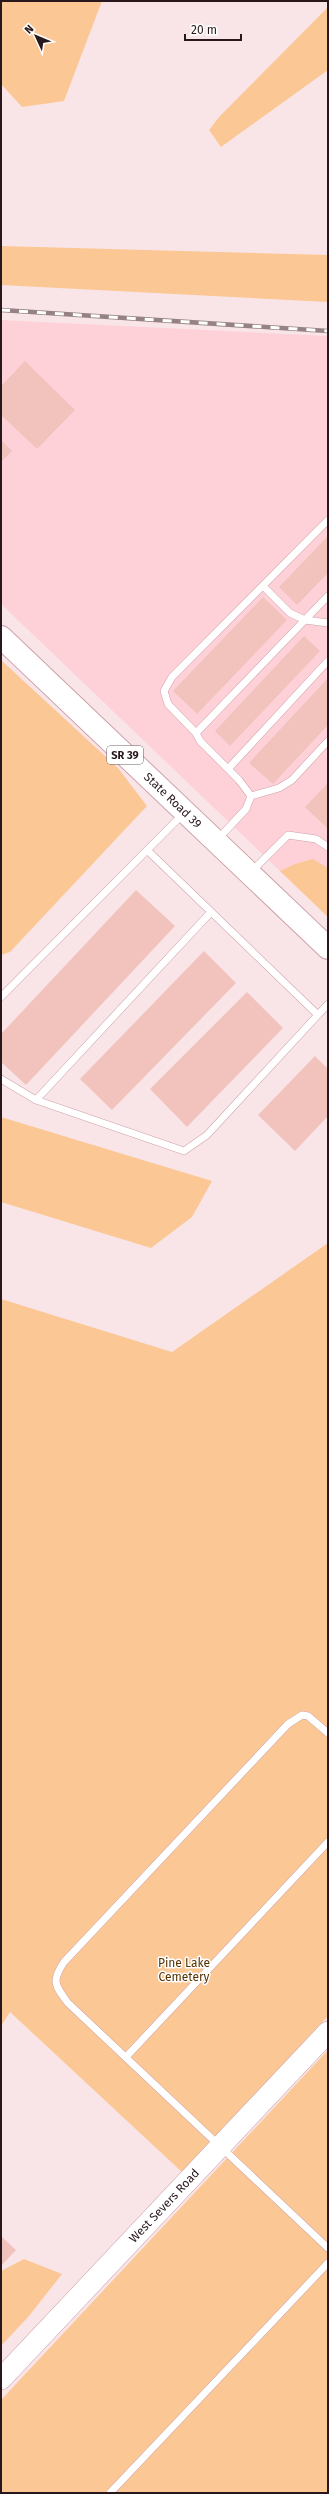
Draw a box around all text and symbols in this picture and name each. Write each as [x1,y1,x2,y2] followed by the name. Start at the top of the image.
[16,16,56,56] north arrow
[185,16,241,42] scale bar
[22,22,36,37] text: N
[191,23,217,37] text: 20 m
[107,746,143,764] road number: SR 39
[141,770,204,831] street label: State Road 39
[158,1956,210,1984] park label: Pine Lake Cemetery
[126,2166,202,2245] street label: West Severs Road

